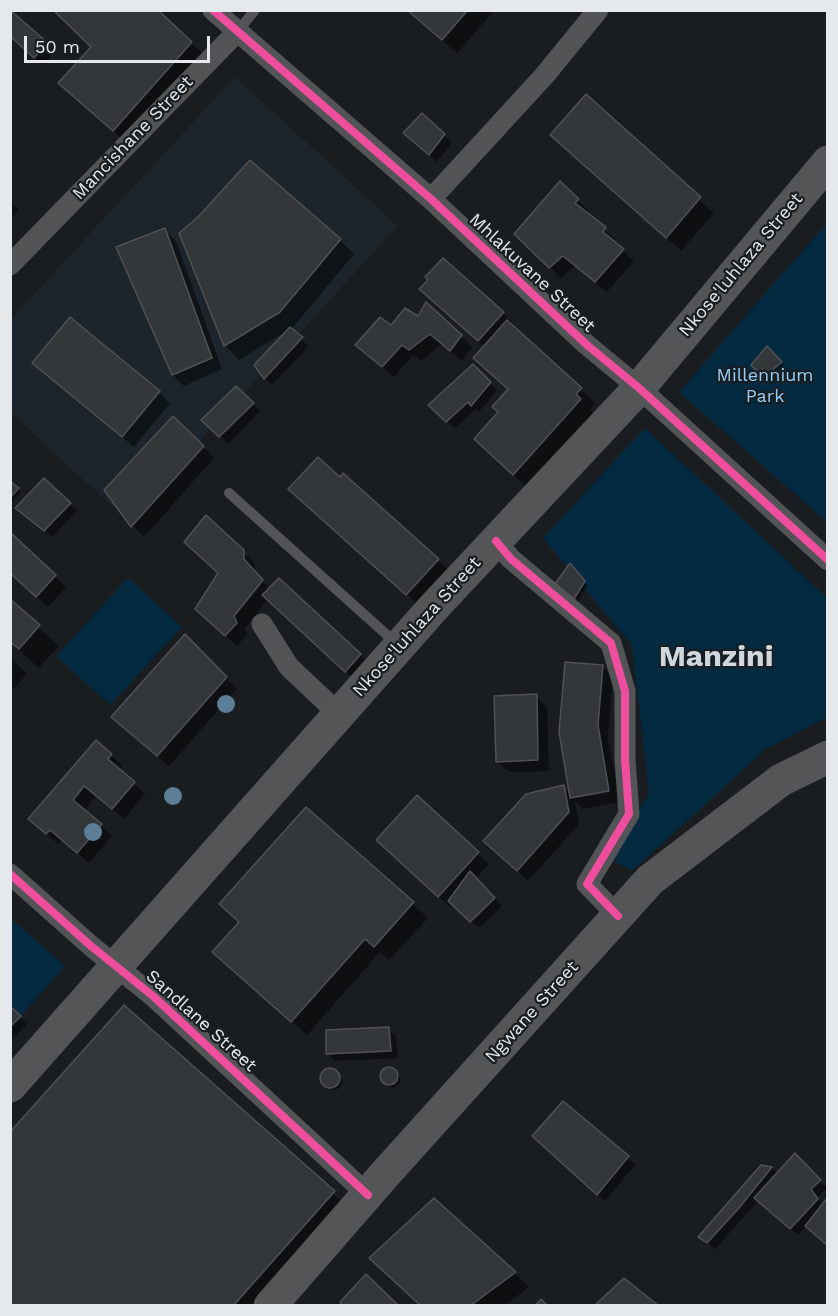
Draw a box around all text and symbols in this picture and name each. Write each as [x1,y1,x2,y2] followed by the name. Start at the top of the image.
[27,24,213,62] scale bar
[35,36,80,57] text: 50 m
[68,71,198,205] street label: Mancishane Street
[674,189,808,341] street label: Nkose'luhlaza Street
[464,209,600,337] street label: Mhlakuvane Street
[717,365,813,407] park label: Millennium Park
[348,552,486,702] street label: Nkose'luhlaza Street
[659,639,773,675] district label: Manzini
[481,957,583,1067] street label: Ngwane Street
[141,966,261,1076] street label: Sandlane Street

